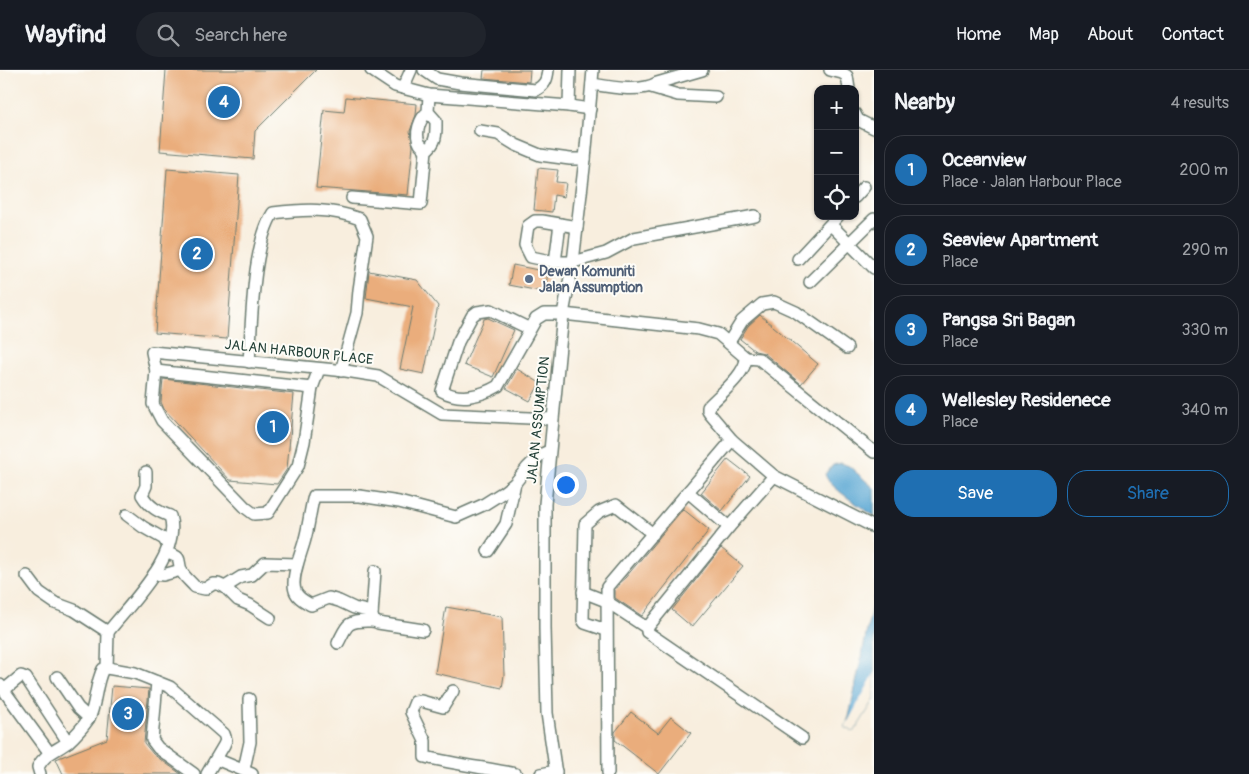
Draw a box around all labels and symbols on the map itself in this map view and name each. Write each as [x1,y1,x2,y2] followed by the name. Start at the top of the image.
[208,83,240,121] pin: 4
[181,235,213,273] pin: 2
[539,263,643,296] place label: Dewan Komuniti Jalan Assumption
[523,273,535,285] marker: Dewan Komuniti Jalan Assumption
[224,336,374,368] street label: JALAN HARBOUR PLACE
[523,356,553,484] street label: JALAN ASSUMPTION
[257,408,289,446] pin: 1
[553,472,579,498] your location
[112,695,144,733] pin: 3

